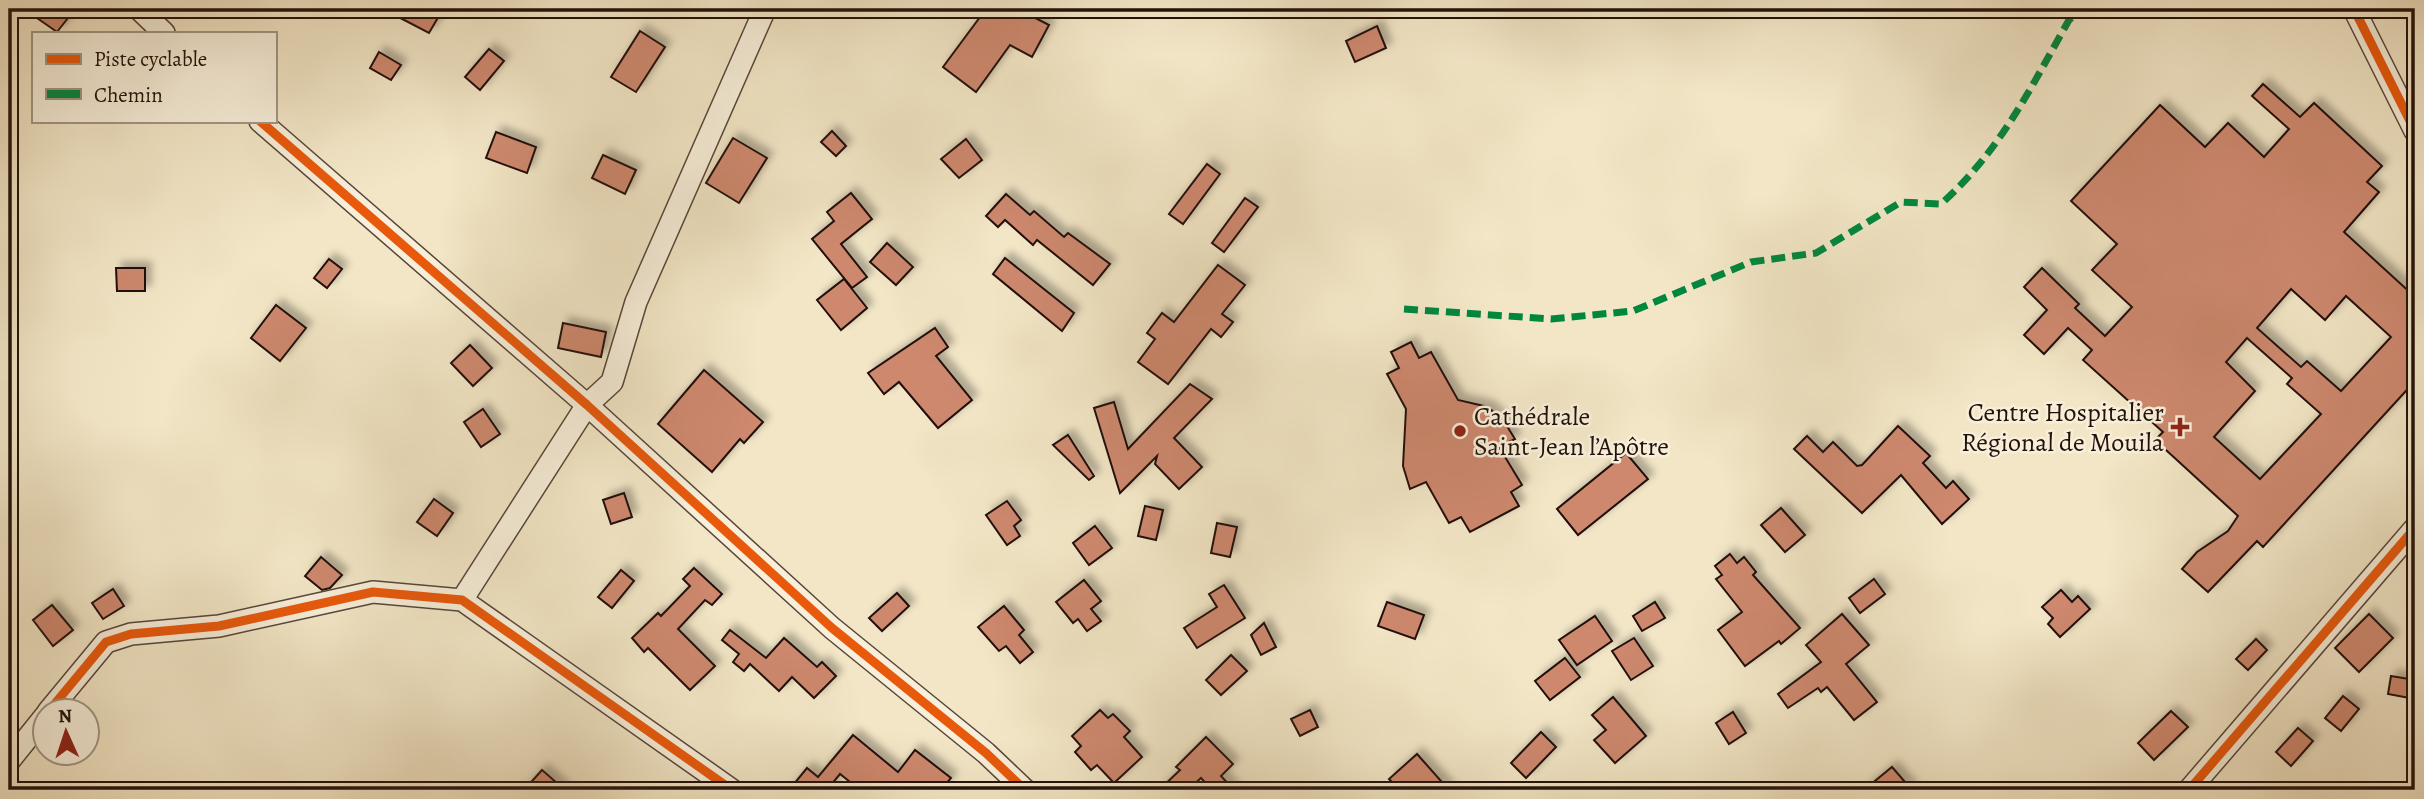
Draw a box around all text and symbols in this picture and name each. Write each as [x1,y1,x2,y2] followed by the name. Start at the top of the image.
[32,32,276,122] legend
[94,45,207,73] text: Piste cyclable
[94,81,163,109] text: Chemin
[1961,395,2164,460] place label: Centre Hospitalier Régional de Mouila
[1474,399,1669,464] place label: Cathédrale Saint-Jean l’Apôtre
[2170,417,2190,437] marker: Centre Hospitalier Régional de Mouila
[1452,423,1468,439] marker: Cathédrale Saint-Jean l’Apôtre
[32,698,102,768] north arrow
[58,703,73,729] text: N

